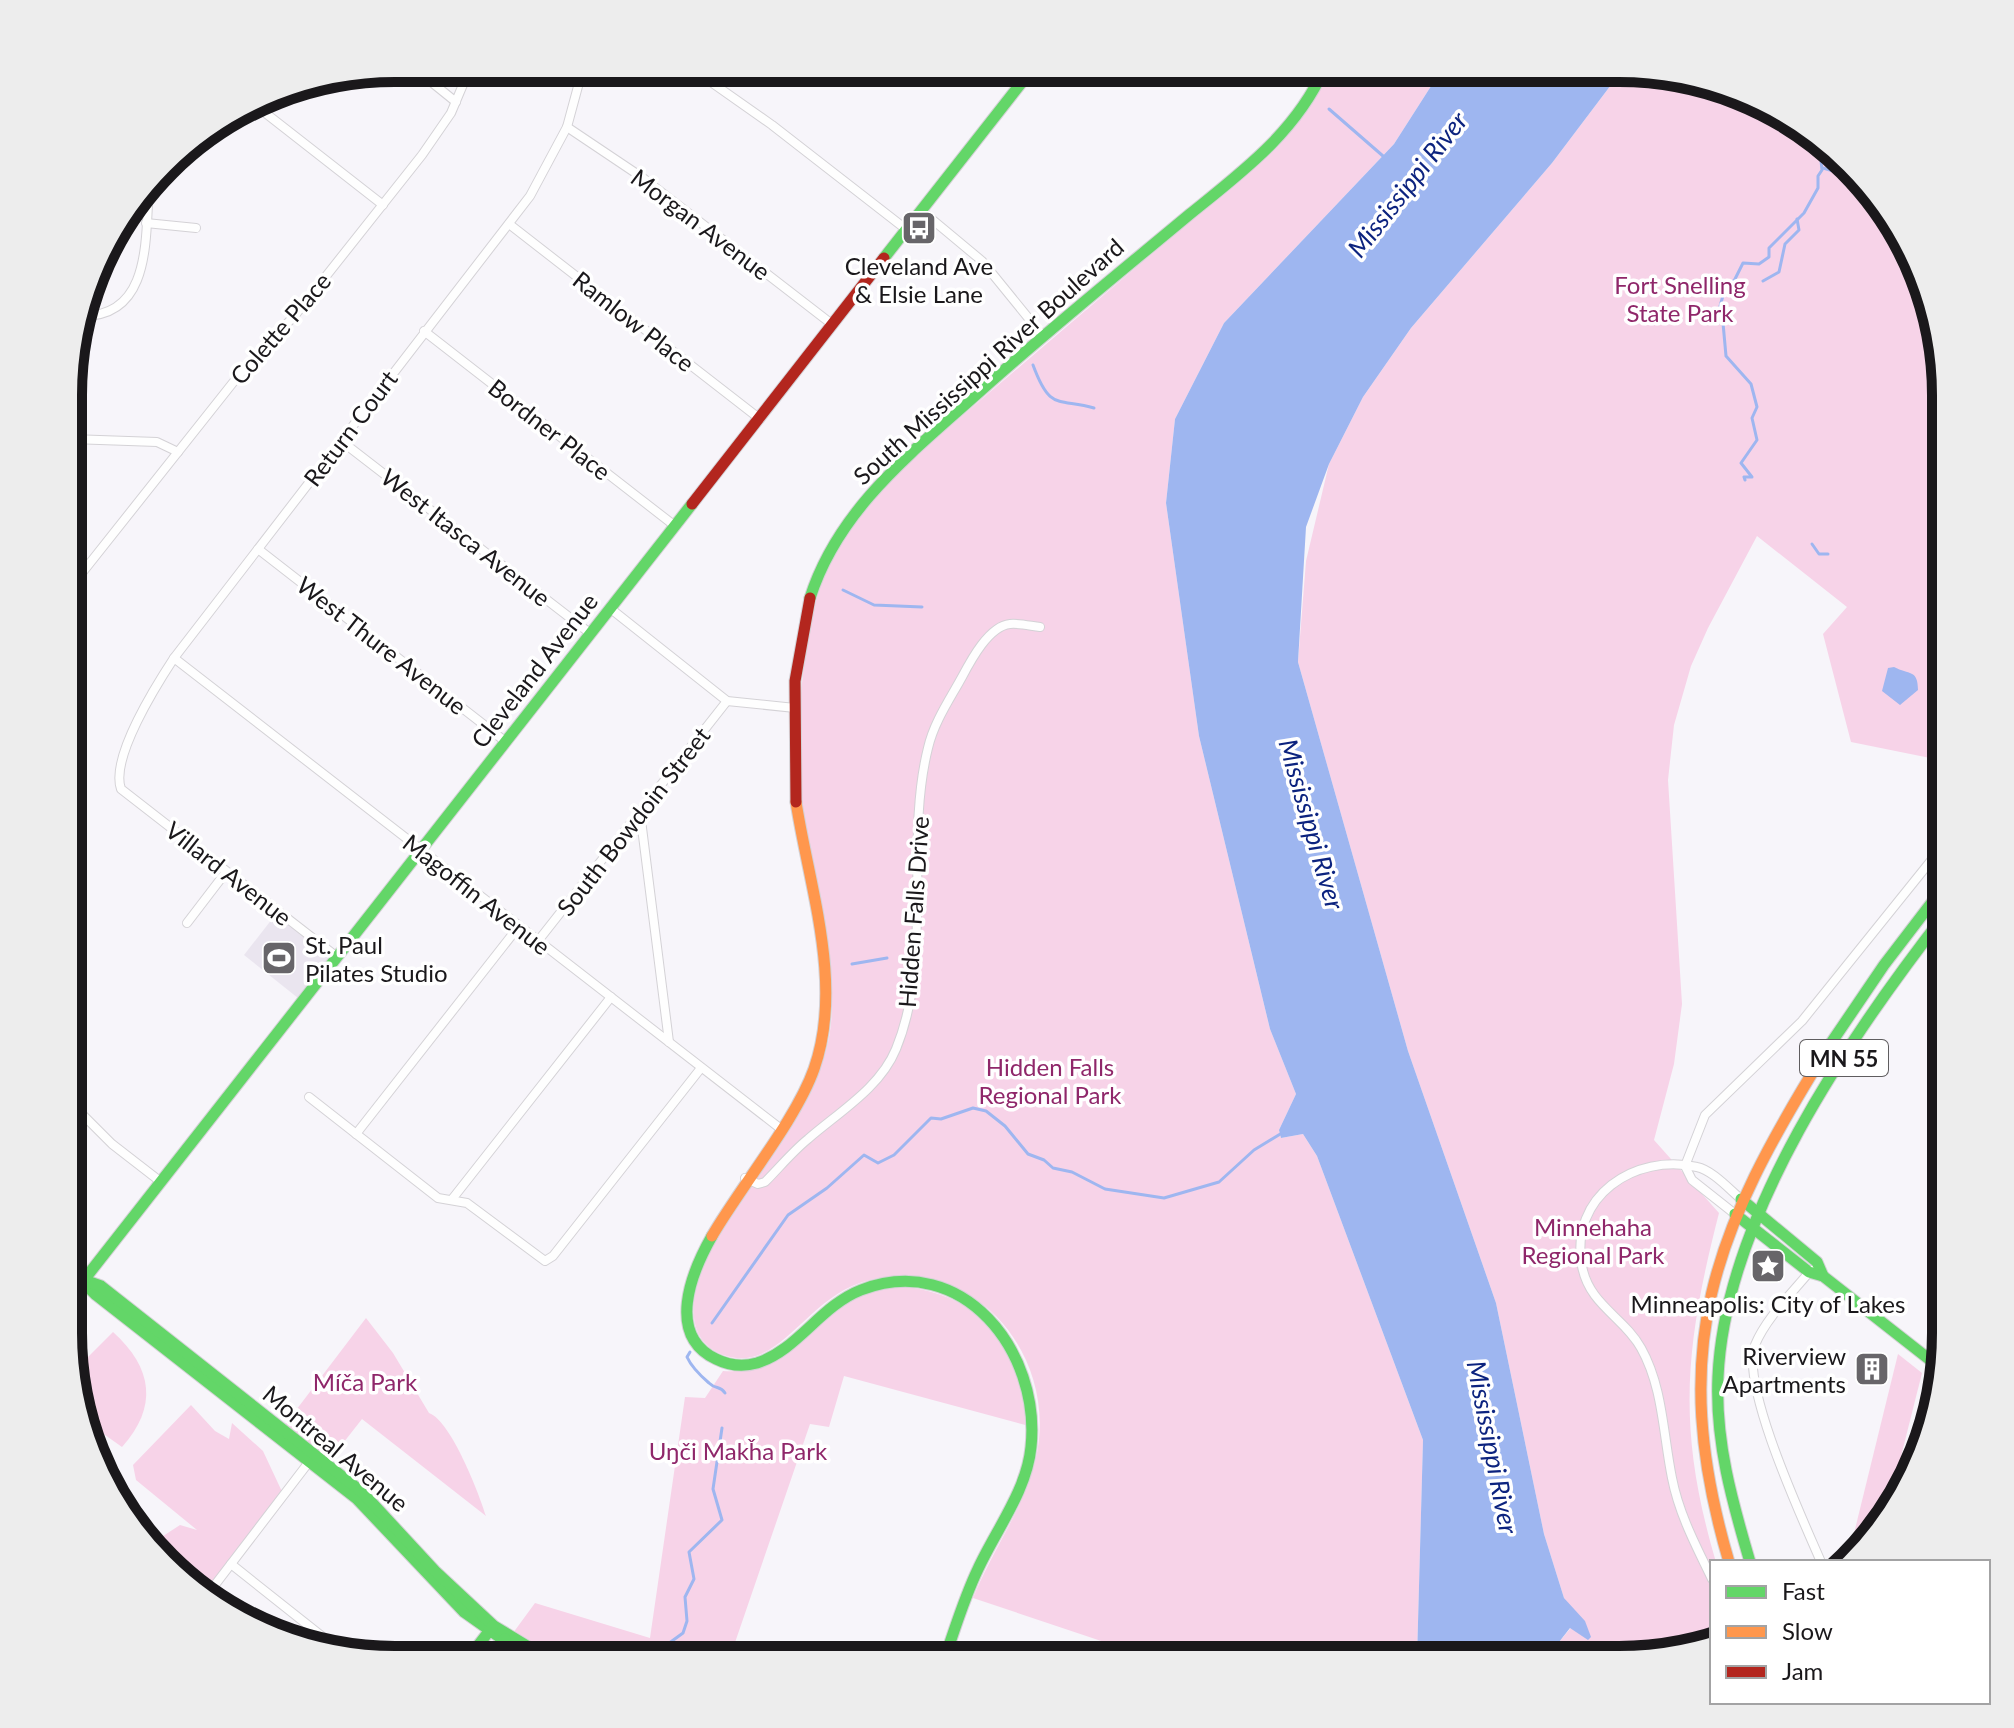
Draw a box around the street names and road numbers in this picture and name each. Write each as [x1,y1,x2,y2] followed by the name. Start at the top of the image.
[626,162,776,286] street label: Morgan Avenue
[847,232,1129,490] street label: South Mississippi River Boulevard
[568,265,700,377] street label: Ramlow Place
[224,266,336,390] street label: Colette Place
[297,364,403,492] street label: Return Court
[483,372,617,486] street label: Bordner Place
[376,462,556,612] street label: West Itasca Avenue
[291,570,473,720] street label: West Thure Avenue
[465,587,603,753] street label: Cleveland Avenue
[550,721,716,921] street label: South Bowdoin Street
[160,815,298,931] street label: Villard Avenue
[892,815,934,1009] street label: Hidden Falls Drive
[398,827,556,961] street label: Magoffin Avenue
[1800,1040,1888,1076] road number: MN 55
[257,1379,415,1517] street label: Montreal Avenue

